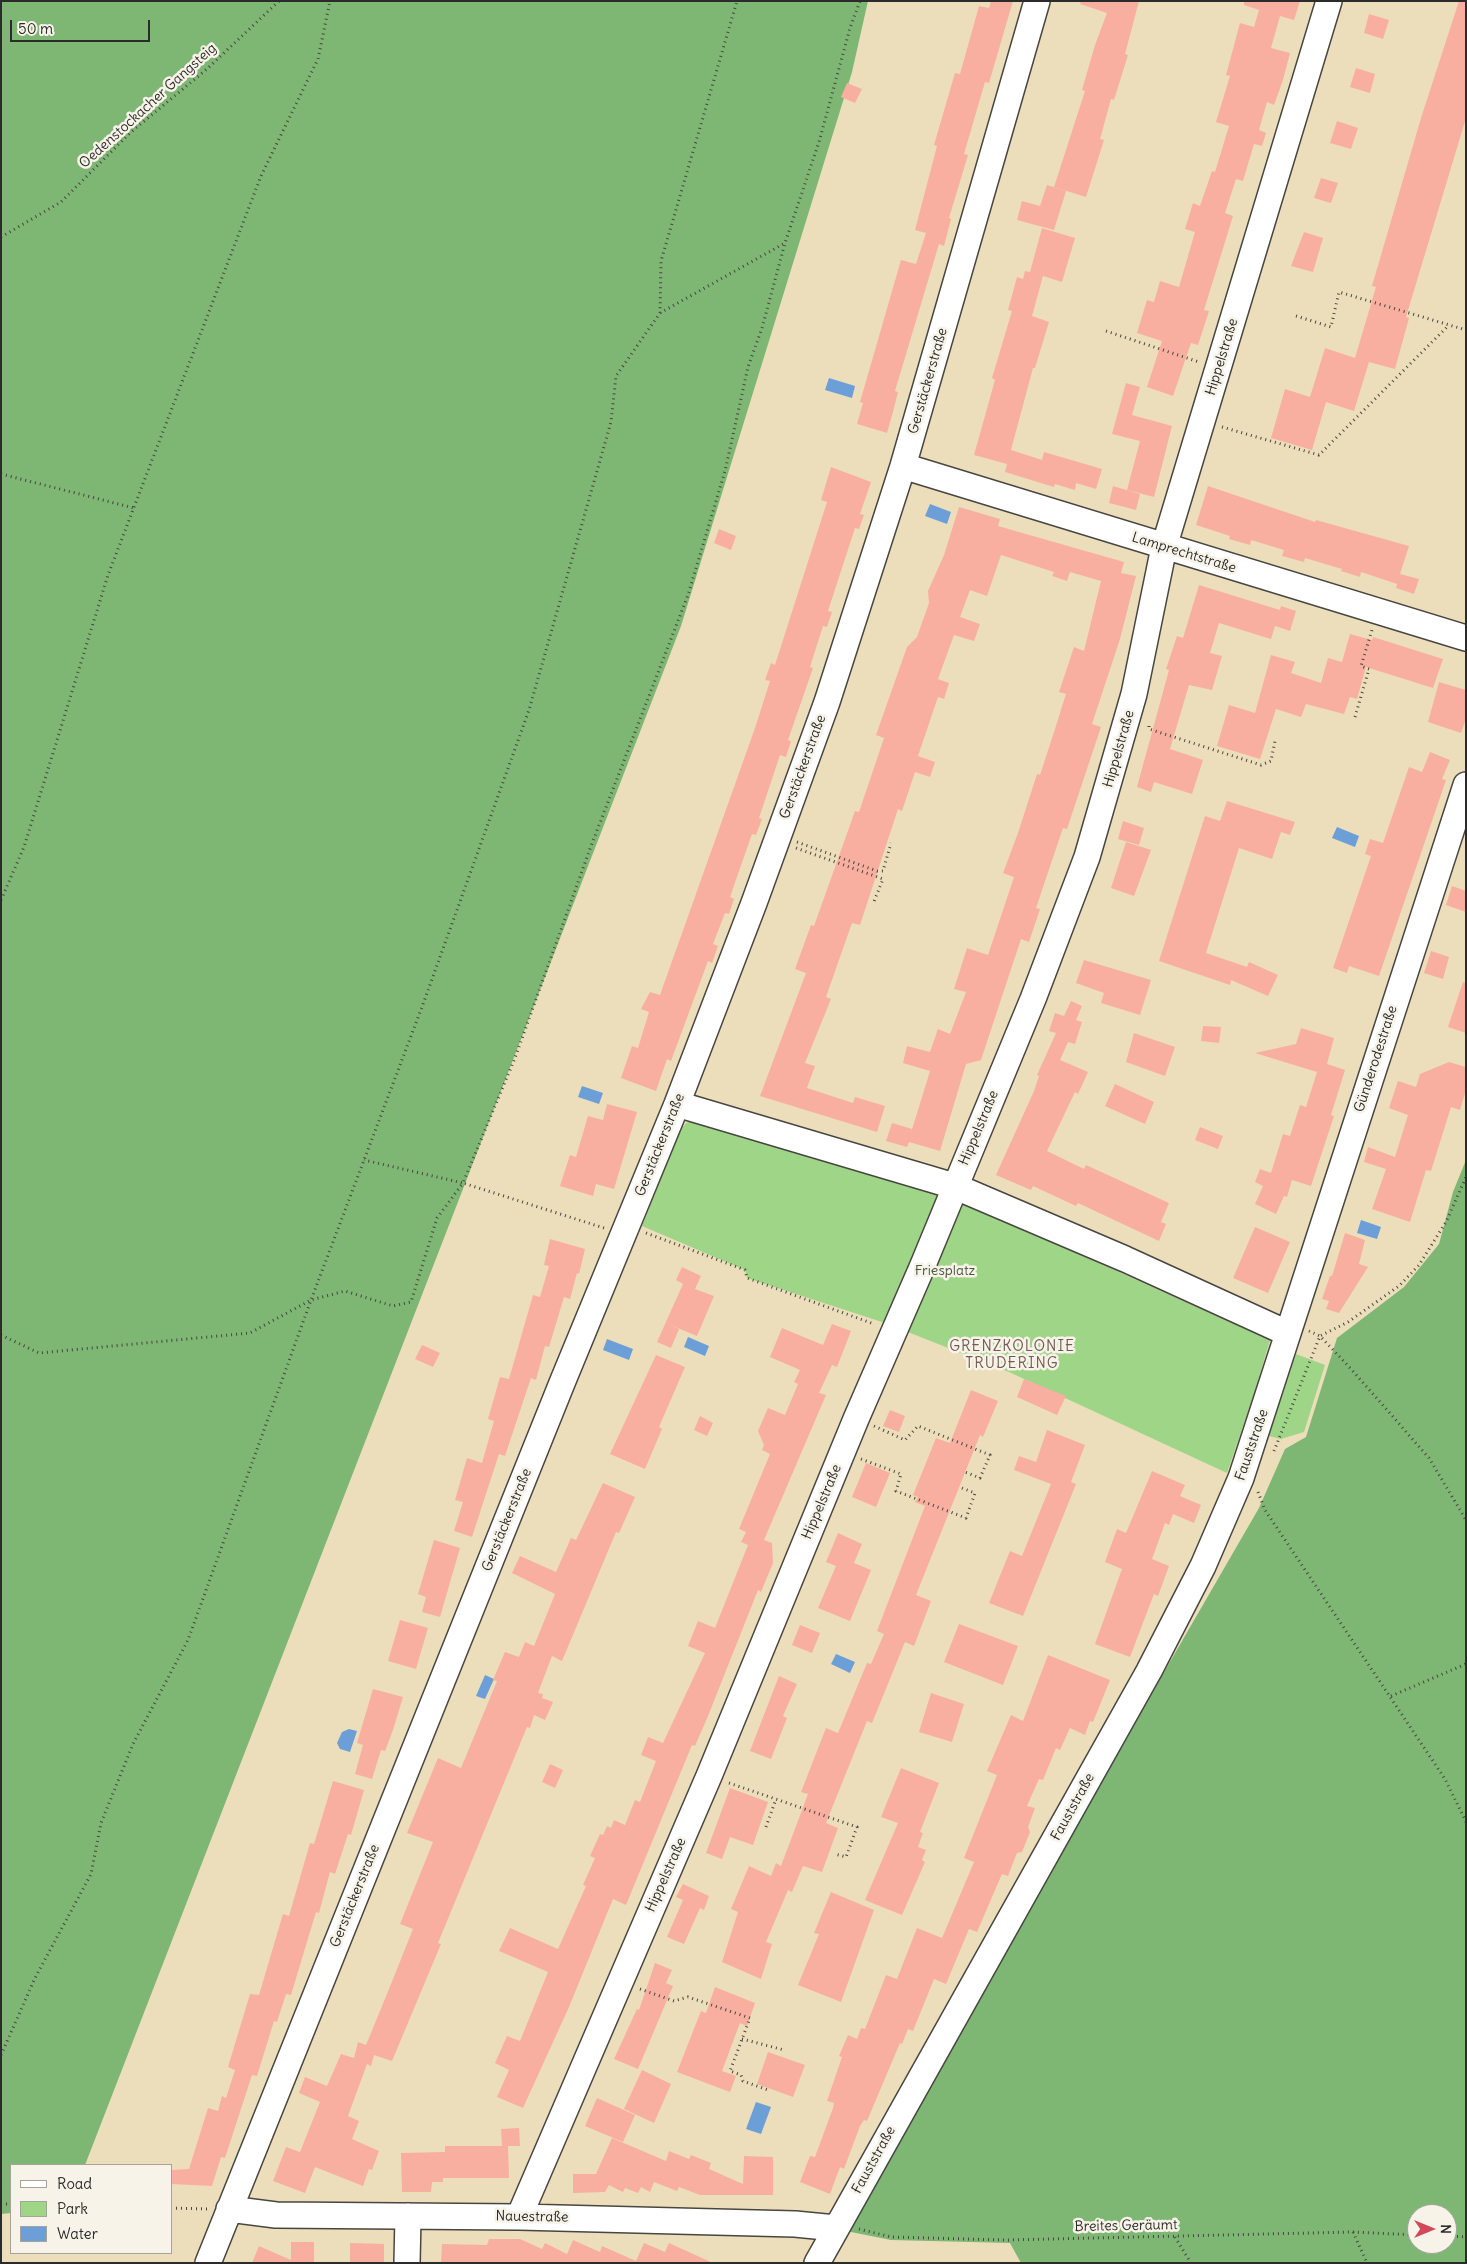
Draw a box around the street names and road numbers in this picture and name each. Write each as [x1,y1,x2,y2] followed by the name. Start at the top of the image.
[76,40,220,172] street label: Oedenstockacher Gangsteig
[1202,316,1242,398] street label: Hippelstraße
[905,326,951,436] street label: Gerstäckerstraße
[1130,529,1238,577] street label: Lamprechtstraße
[1100,708,1138,790] street label: Hippelstraße
[776,713,830,821] street label: Gerstäckerstraße
[1351,1004,1401,1114] street label: Günderodestraße
[956,1088,1002,1168] street label: Hippelstraße
[632,1091,688,1199] street label: Gerstäckerstraße
[1232,1407,1272,1483] street label: Fauststraße
[799,1462,845,1542] street label: Hippelstraße
[479,1466,535,1574] street label: Gerstäckerstraße
[1048,1770,1098,1844] street label: Fauststraße
[642,1835,690,1915] street label: Hippelstraße
[327,1842,383,1950] street label: Gerstäckerstraße
[849,2123,899,2197] street label: Fauststraße
[495,2208,569,2226] street label: Nauestraße
[1074,2217,1178,2235] street label: Breites Geräumt

